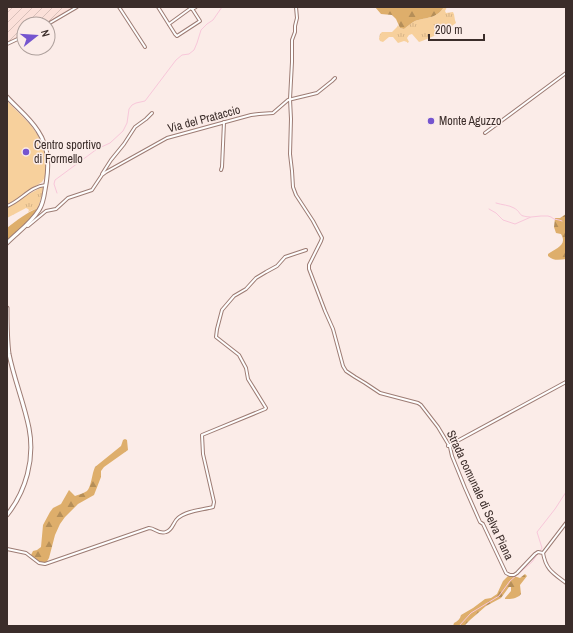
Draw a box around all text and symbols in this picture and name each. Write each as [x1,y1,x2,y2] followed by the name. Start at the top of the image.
[16,16,56,56] north arrow
[429,16,484,42] scale bar
[435,22,462,38] text: 200 m
[38,28,53,38] text: N
[166,102,242,136] street label: Via del Prataccio
[439,113,501,129] place label: Monte Aguzzo
[426,116,436,126] marker: Monte Aguzzo
[34,137,101,167] place label: Centro sportivo di Formello
[21,147,31,157] marker: Centro sportivo di Formello
[443,428,517,563] street label: Strada comunale di Selva Piana

